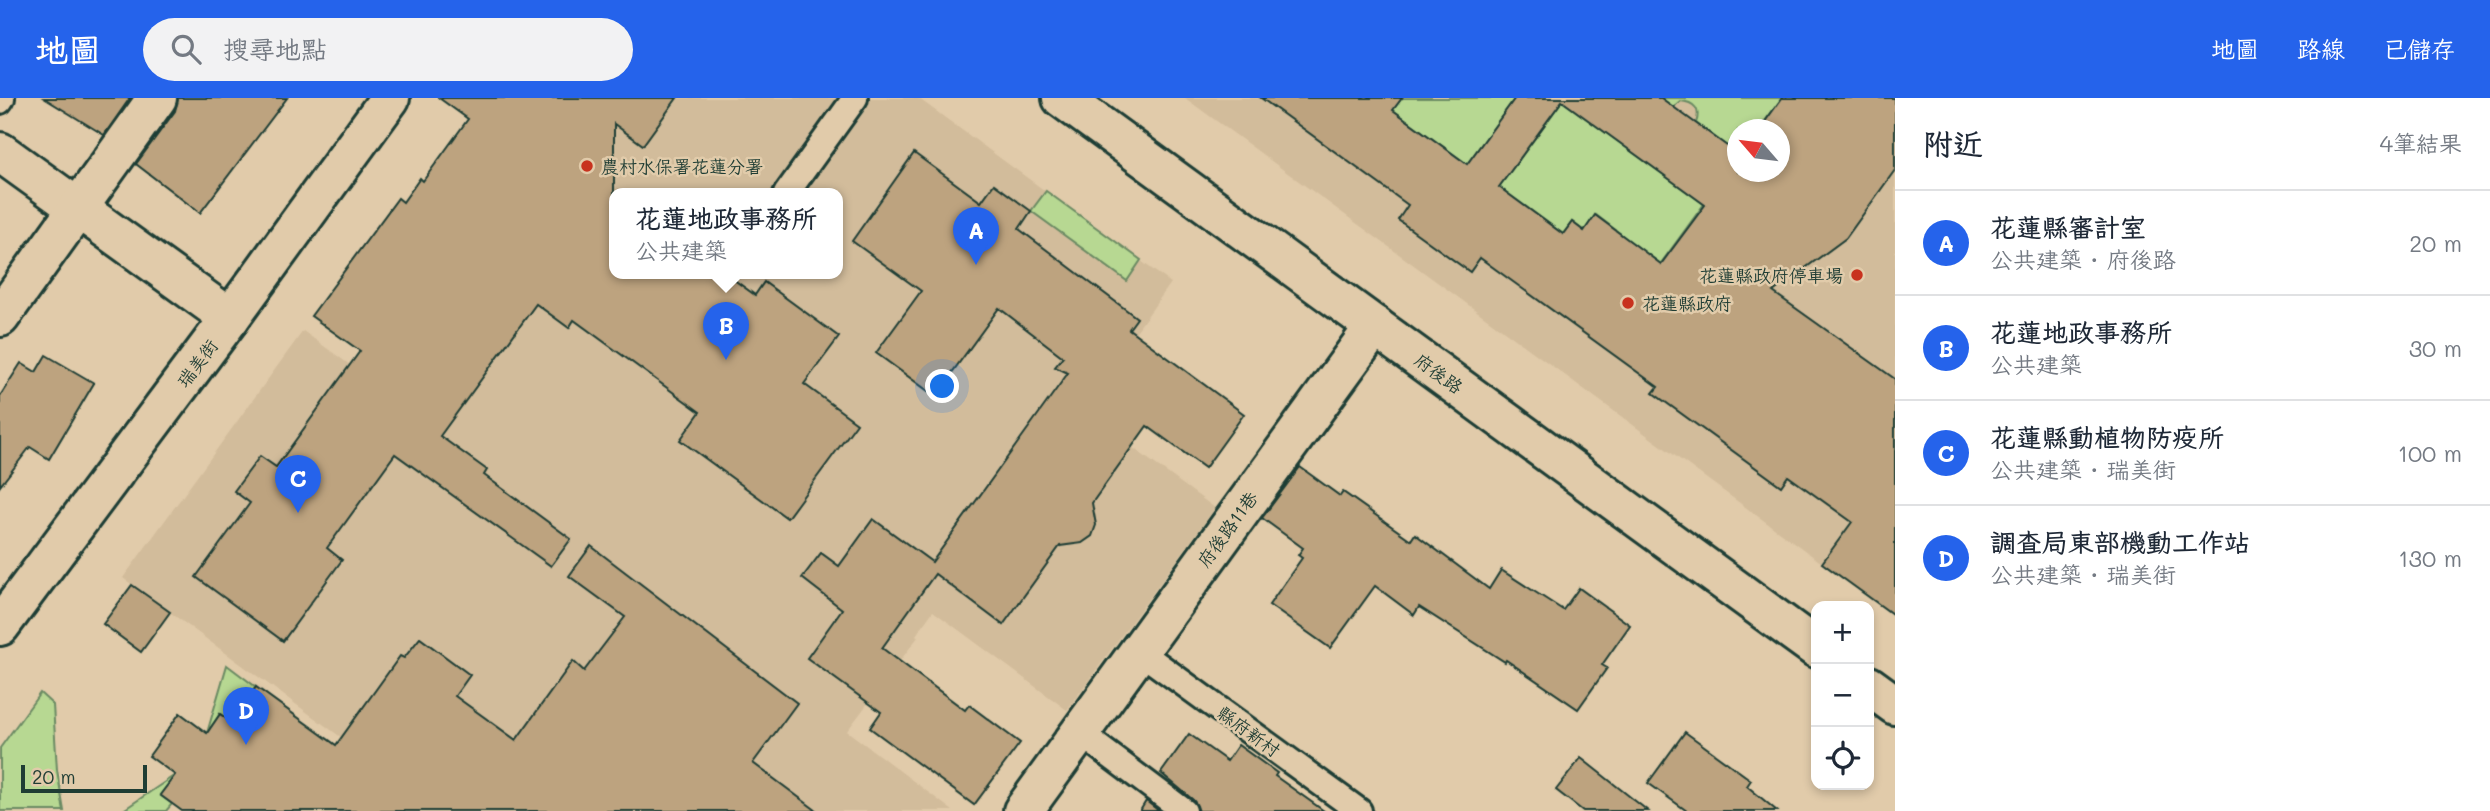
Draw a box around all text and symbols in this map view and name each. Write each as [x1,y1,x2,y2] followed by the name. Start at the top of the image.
[143,18,633,81] search box
[35,27,101,70] text: 地圖
[167,30,205,68] icon: search
[223,32,327,66] text: 搜尋地點
[2211,33,2259,64] text: 地圖
[2297,33,2345,64] text: 路線
[2383,33,2455,64] text: 已儲存
[1727,119,1790,182] north arrow
[1923,123,1983,163] text: 附近
[2379,128,2462,158] text: 4筆結果
[601,154,763,178] place label: 農村水保署花蓮分署
[579,158,595,174] marker: 農村水保署花蓮分署
[609,188,843,279] popup
[635,201,817,235] text: 花蓮地政事務所
[953,207,999,265] pin: A
[1990,210,2146,244] text: 花蓮縣審計室
[1938,228,1954,258] text: A
[2409,228,2462,258] text: 20 m
[635,235,727,265] text: 公共建築
[1990,244,2176,274] text: 公共建築 · 府後路
[1699,263,1843,287] place label: 花蓮縣政府停車場
[1849,267,1865,283] marker: 花蓮縣政府停車場
[1642,291,1732,315] place label: 花蓮縣政府
[1620,295,1636,311] marker: 花蓮縣政府
[703,302,749,360] pin: B
[1990,315,2172,349] text: 花蓮地政事務所
[1938,333,1954,363] text: B
[2409,333,2462,363] text: 30 m
[171,334,223,392] street label: 瑞美街
[1410,347,1468,399] street label: 府後路
[1990,349,2082,379] text: 公共建築
[925,369,959,403] your location
[1990,420,2224,454] text: 花蓮縣動植物防疫所
[1937,438,1955,468] text: C
[2398,438,2462,468] text: 100 m
[1990,454,2176,484] text: 公共建築 · 瑞美街
[275,455,321,513] pin: C
[1191,486,1263,572] street label: 府後路11巷
[1990,525,2250,559] text: 調查局東部機動工作站
[1938,543,1954,573] text: D
[2398,543,2462,573] text: 130 m
[1990,559,2176,589] text: 公共建築 · 瑞美街
[1811,601,1874,790] map controls
[1811,601,1874,664] button: +
[1811,664,1874,727] button: −
[223,687,269,745] pin: D
[1213,700,1285,762] street label: 縣府新村
[1811,727,1874,790] button: locate
[21,762,147,794] scale bar
[32,764,76,789] text: 20 m

